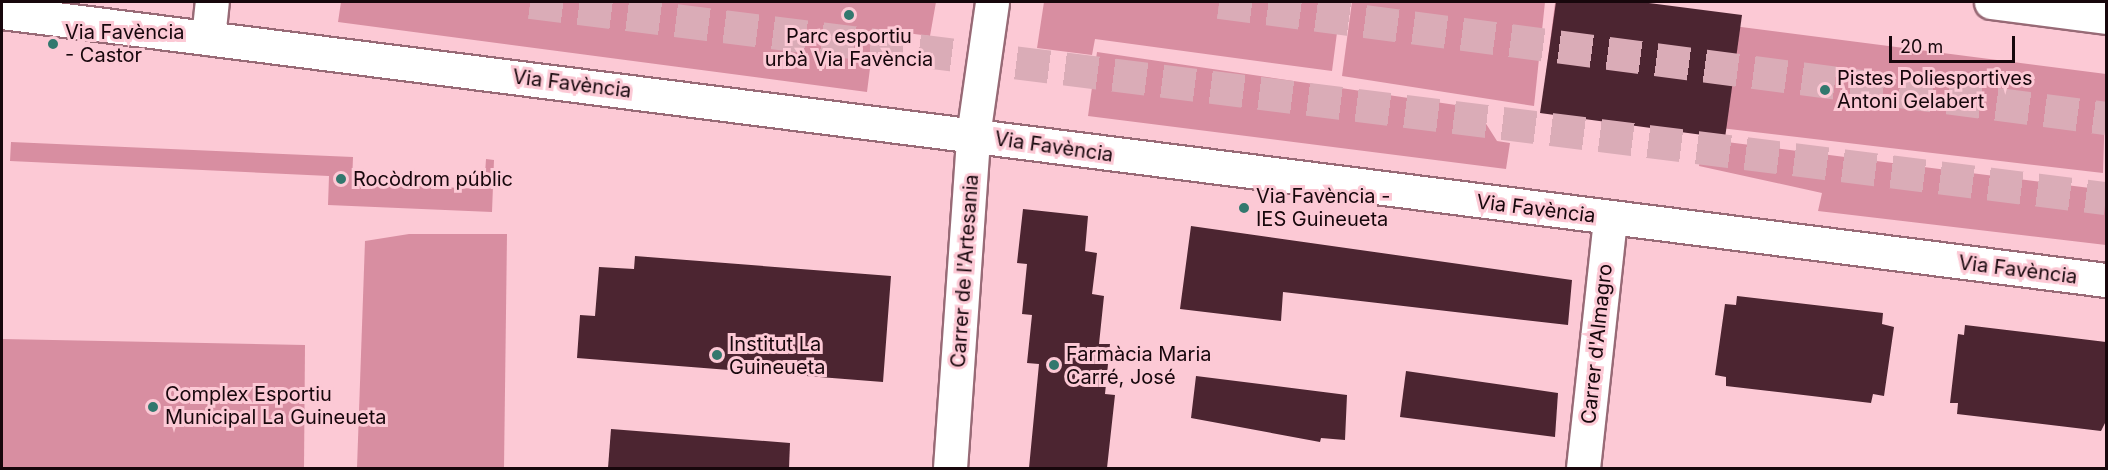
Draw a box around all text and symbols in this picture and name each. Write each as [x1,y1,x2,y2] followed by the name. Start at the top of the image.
[842,8,856,22] marker: Parc esportiu urbà Via Favència
[65,20,185,67] place label: Via Favència - Castor
[765,24,933,71] place label: Parc esportiu urbà Via Favència
[1892,24,2018,62] scale bar
[1900,36,1943,57] text: 20 m
[46,37,60,51] marker: Via Favència - Castor
[511,65,633,103] street label: Via Favència
[1837,66,2032,113] place label: Pistes Poliesportives Antoni Gelabert
[1818,83,1832,97] marker: Pistes Poliesportives Antoni Gelabert
[993,127,1115,167] street label: Via Favència
[353,167,513,191] place label: Rocòdrom públic
[334,172,348,186] marker: Rocòdrom públic
[946,173,984,369] street label: Carrer de l'Artesania
[1256,184,1390,231] place label: Via Favència - IES Guineueta
[1475,190,1597,228] street label: Via Favència
[1237,201,1251,215] marker: Via Favència - IES Guineueta
[1957,251,2079,289] street label: Via Favència
[1577,263,1617,425] street label: Carrer d'Almagro
[729,332,825,379] place label: Institut La Guineueta
[1066,342,1211,389] place label: Farmàcia Maria Carré, José
[710,348,724,362] marker: Institut La Guineueta
[1047,358,1061,372] marker: Farmàcia Maria Carré, José
[165,383,387,430] place label: Complex Esportiu Municipal La Guineueta
[146,400,160,414] marker: Complex Esportiu Municipal La Guineueta

